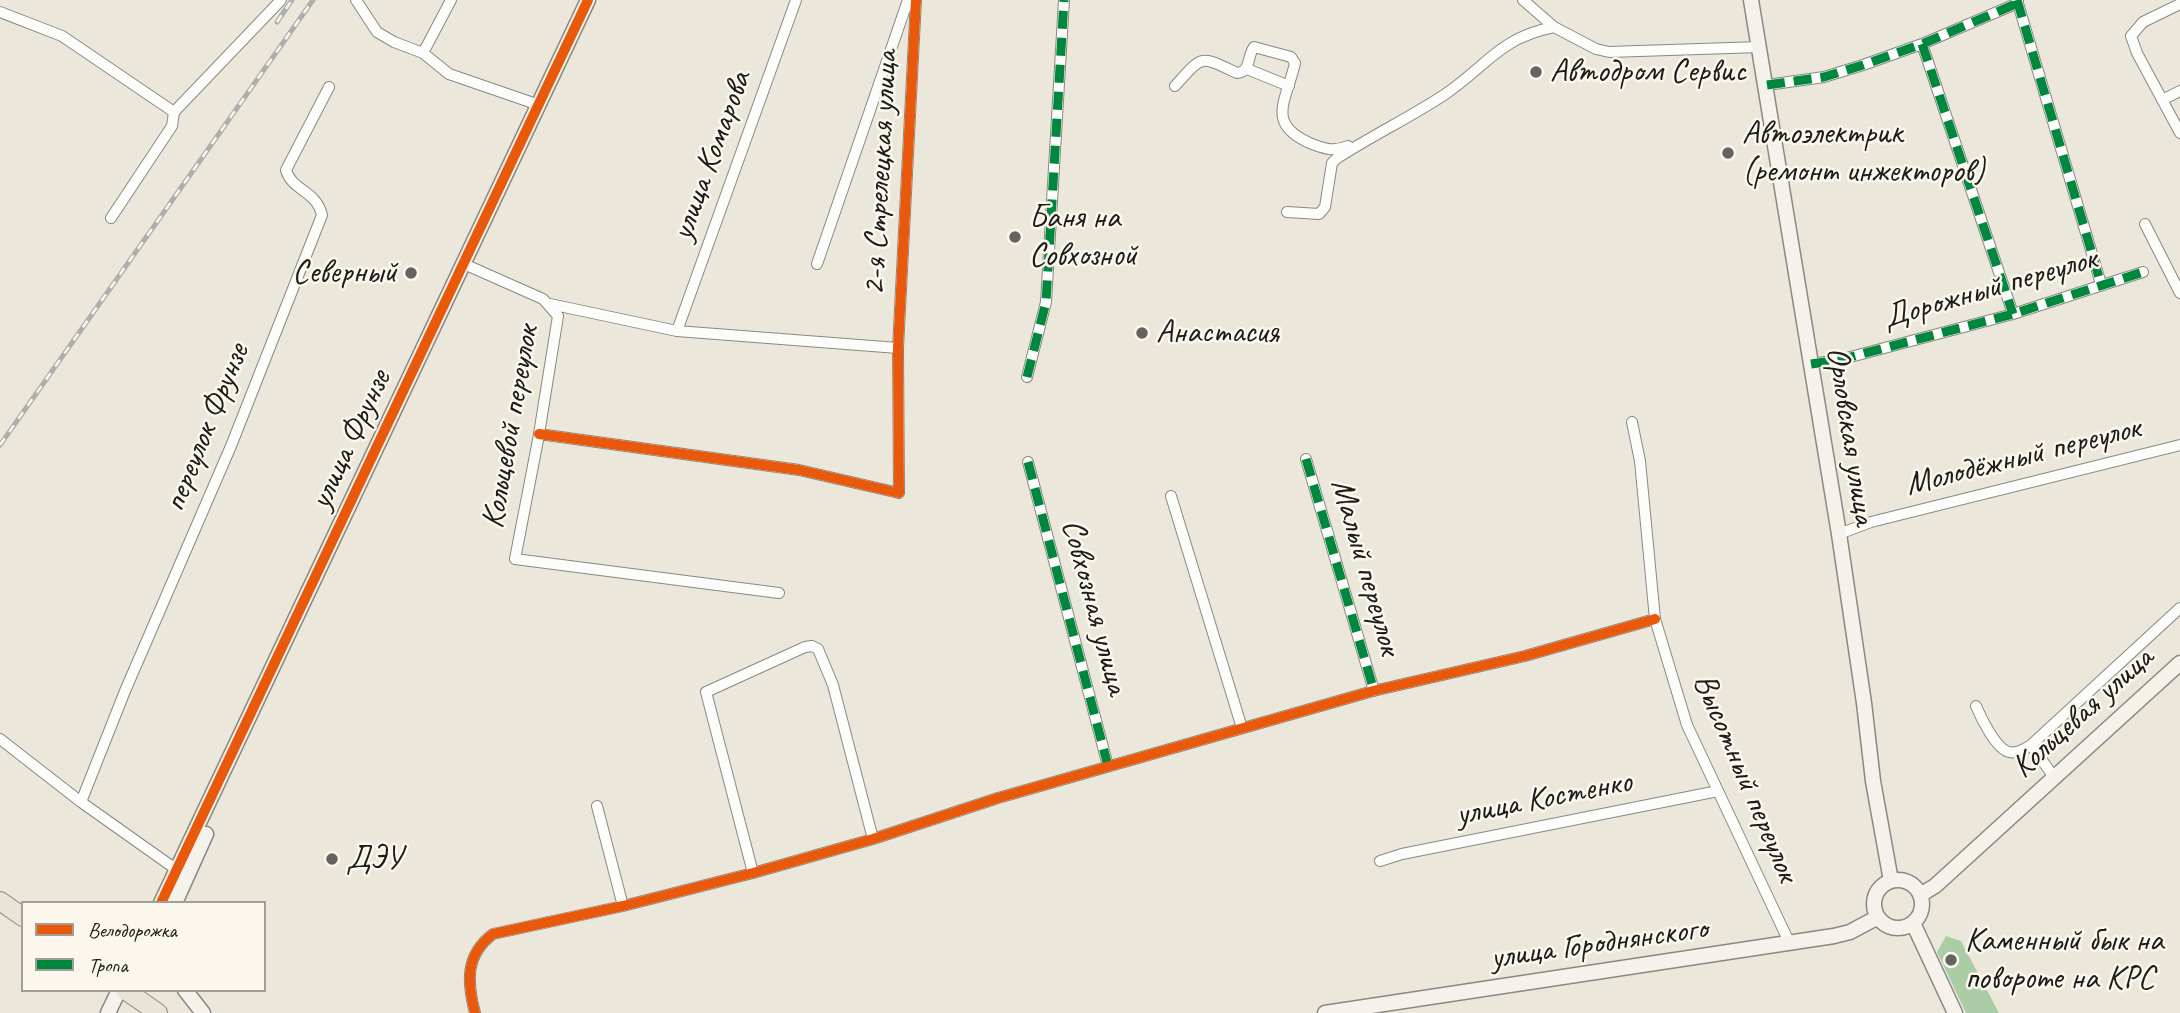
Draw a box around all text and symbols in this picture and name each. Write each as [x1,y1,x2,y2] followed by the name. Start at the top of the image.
[855,49,907,297] street label: 2-я Стрелецкая улица
[1550,52,1746,92] place label: Автодром Сервис
[1528,64,1544,80] marker: Автодром Сервис
[663,66,761,246] street label: улица Комарова
[1742,114,1984,192] place label: Автоэлектрик (ремонт инжекторов)
[1720,145,1736,161] marker: Автоэлектрик (ремонт инжекторов)
[1029,198,1137,276] place label: Баня на Совхозной
[1007,229,1023,245] marker: Баня на Совхозной
[1878,240,2102,338] street label: Дорожный переулок
[292,253,397,293] place label: Северный
[403,265,419,281] marker: Северный
[1156,313,1279,353] place label: Анастасия
[474,323,548,531] street label: Кольцевой переулок
[1134,325,1150,341] marker: Анастасия
[155,339,259,517] street label: переулок Фрунзе
[1816,344,1884,528] street label: Орловская улица
[302,364,400,516] street label: улица Фрунзе
[1901,409,2145,505] street label: Молодёжный переулок
[1321,474,1409,660] street label: Малый переулок
[1052,515,1136,699] street label: Совхозная улица
[2004,639,2162,787] street label: Кольцевая улица
[1683,668,1807,888] street label: Высотный переулок
[1453,763,1635,835] street label: улица Костенко
[346,839,402,879] place label: ДЭУ
[324,851,340,867] marker: ДЭУ
[21,901,266,992] legend
[1488,909,1710,979] street label: улица Городнянского
[88,917,177,943] text: Велодорожка
[1965,921,2163,999] place label: Каменный бык на повороте на КРС
[88,952,128,978] text: Тропа
[1943,952,1959,968] marker: Каменный бык на повороте на КРС

